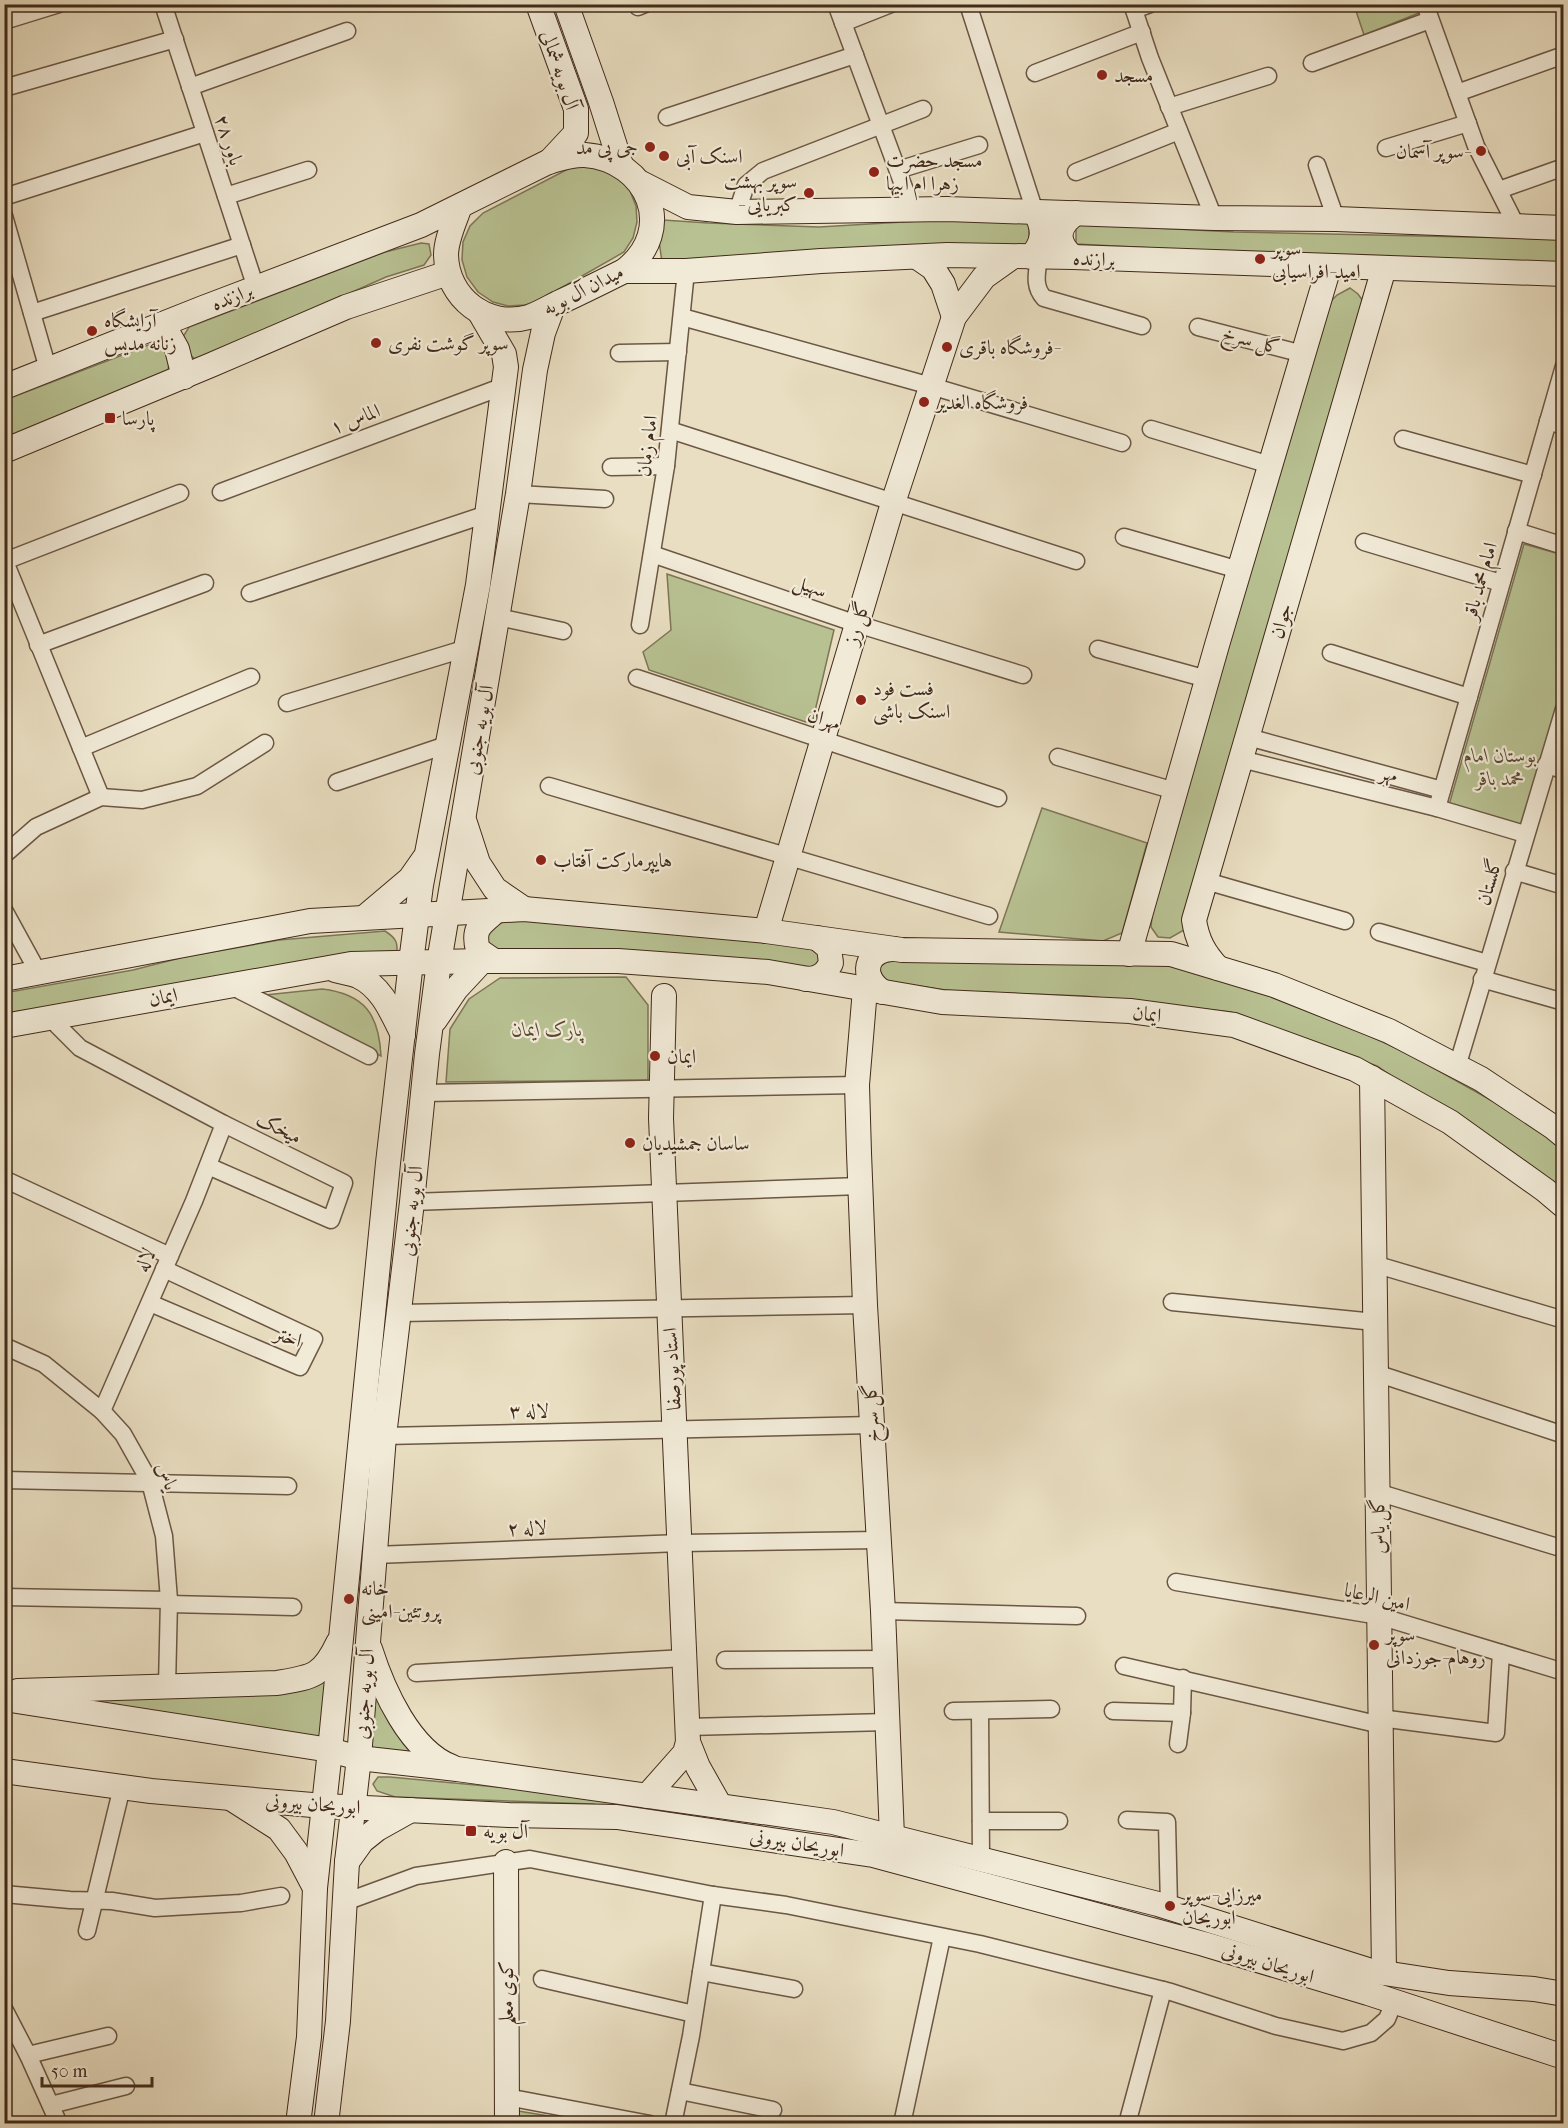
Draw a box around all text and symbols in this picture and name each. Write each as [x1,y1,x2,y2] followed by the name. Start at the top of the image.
[535,27,585,116] street label: آل بویه شمالی
[1114,64,1153,87] place label: مسجد
[1095,68,1109,82] marker: مسجد
[210,112,248,168] street label: باور ۲۸
[576,136,638,163] place label: جی پی مد
[1396,139,1472,165] place label: سوپر آسمان-
[643,140,657,154] marker: جی پی مد
[676,144,743,171] place label: اسنک آبی
[1474,144,1488,158] marker: سوپر آسمان-
[657,149,671,163] marker: اسنک آبی
[886,149,982,201] place label: مسجد حضرت زهرا ام ابیها
[867,165,881,179] marker: مسجد حضرت زهرا ام ابیها
[724,170,797,218] place label: سوپر بهشت - کبریایی
[802,186,816,200] marker: سوپر بهشت - کبریایی
[1270,237,1361,286] place label: سوپر امید-افراسیابی
[1072,246,1116,272] street label: برازنده
[1253,252,1267,266] marker: سوپر امید-افراسیابی
[538,259,628,321] street label: میدان آل بویه
[208,279,256,315] street label: برازنده
[104,307,177,357] place label: آرایشگاه زنانه مدیس
[1218,320,1283,365] street label: گل سرخ
[85,324,99,338] marker: آرایشگاه زنانه مدیس
[388,332,509,357] place label: سوپر گوشت نفری
[959,334,1062,360] place label: فروشگاه باقری-
[369,336,383,350] marker: سوپر گوشت نفری
[940,340,954,354] marker: فروشگاه باقری-
[934,389,1028,415] place label: فروشگاه الغدیر
[917,395,931,409] marker: فروشگاه الغدیر
[327,399,383,439] street label: الماس ۱
[122,407,155,433] place label: پارسا
[103,411,117,425] marker: پارسا
[632,414,668,479] street label: امام زمان
[1457,540,1508,626] street label: امام محمد باقر
[789,570,830,605] street label: سهیل
[838,598,876,650] street label: گل رز
[1265,601,1298,642] street label: جوان
[873,677,950,726] place label: فست فود اسنک باشی
[459,681,502,777] street label: آل بویه جنوبی
[854,693,868,707] marker: فست فود اسنک باشی
[804,703,844,736] street label: مهران
[1463,744,1537,791] park label: بوستان امام محمد باقر
[1376,760,1401,788] street label: مهر
[553,848,672,874] place label: هایپرمارکت آفتاب
[534,853,548,867] marker: هایپرمارکت آفتاب
[1470,856,1507,908] street label: گلستان
[147,983,179,1011] street label: ایمان
[1131,1001,1163,1027] street label: ایمان
[512,1018,585,1044] park label: پارک ایمان
[667,1045,696,1068] place label: ایمان
[648,1049,662,1063] marker: ایمان
[253,1107,305,1149] street label: میخک
[642,1132,750,1156] place label: ساسان جمشیدیان
[623,1136,637,1150] marker: ساسان جمشیدیان
[394,1162,430,1258] street label: آل بویه جنوبی
[130,1244,160,1276] street label: لاله
[269,1321,305,1352] street label: اختر
[658,1327,689,1411] street label: استاد پورصفا
[857,1383,890,1443] street label: گل سرخ
[509,1399,549,1423] street label: لاله ۳
[150,1459,183,1495] street label: یاس
[1365,1498,1392,1554] street label: گل یاس
[507,1516,547,1540] street label: لاله ۲
[361,1577,443,1626] place label: خانه پروتئین-امینی
[1342,1578,1412,1617] street label: امین الرعایا
[342,1592,356,1606] marker: خانه پروتئین-امینی
[1384,1623,1486,1675] place label: سوپر روهام-جوزدانی
[1367,1638,1381,1652] marker: سوپر روهام-جوزدانی
[348,1645,382,1740] street label: آل بویه جنوبی
[265,1789,361,1820] street label: ابوریحان بیرونی
[483,1819,531,1844] place label: آل بویه
[464,1824,478,1838] marker: آل بویه
[748,1824,846,1863] street label: ابوریحان بیرونی
[1180,1883,1262,1930] place label: میرزایی-سوپر ابوریحان
[1163,1899,1177,1913] marker: میرزایی-سوپر ابوریحان
[1219,1938,1317,1989] street label: ابوریحان بیرونی
[495,1961,527,2025] street label: کوی معلم
[42,2050,152,2088] scale bar
[51,2061,88,2082] text: 50 m

